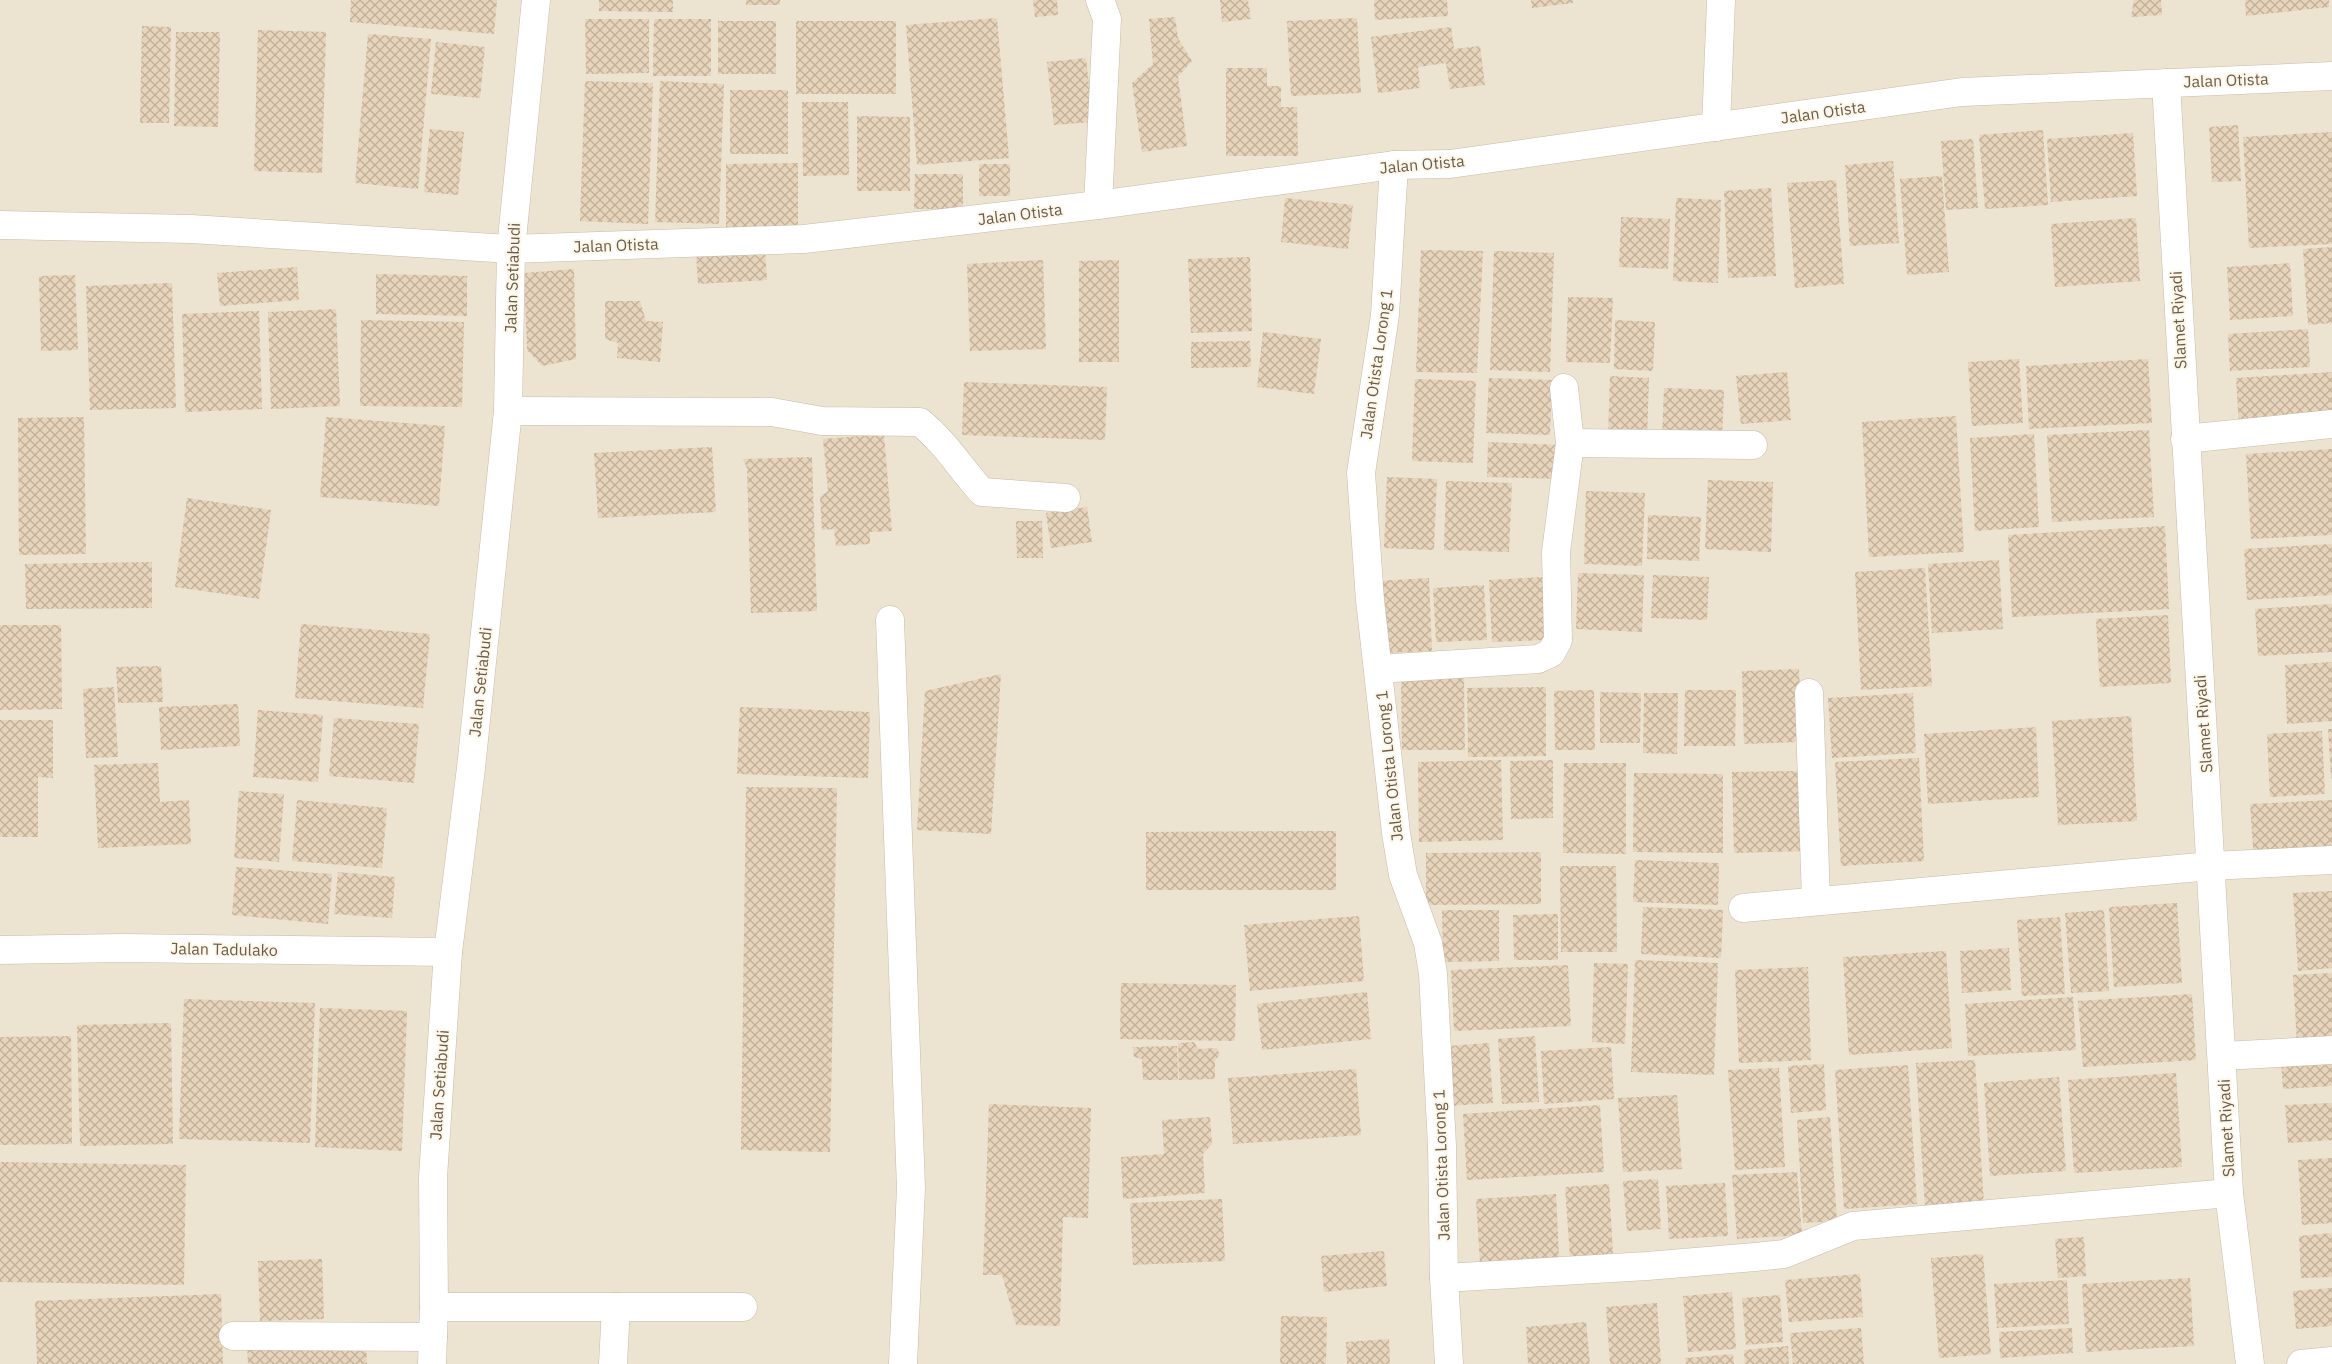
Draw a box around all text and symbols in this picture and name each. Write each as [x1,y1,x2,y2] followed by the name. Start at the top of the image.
[2183,69,2269,91] street label: Jalan Otista
[1779,96,1867,128] street label: Jalan Otista
[1379,150,1466,178] street label: Jalan Otista
[976,199,1064,229] street label: Jalan Otista
[500,223,524,333] street label: Jalan Setiabudi
[573,234,659,256] street label: Jalan Otista
[2165,270,2191,370] street label: Slamet Riyadi
[1356,288,1396,440] street label: Jalan Otista Lorong 1
[464,626,496,738] street label: Jalan Setiabudi
[2190,674,2216,774] street label: Slamet Riyadi
[1371,690,1407,842] street label: Jalan Otista Lorong 1
[170,938,278,960] street label: Jalan Tadulako
[425,1029,453,1141] street label: Jalan Setiabudi
[2213,1078,2239,1178] street label: Slamet Riyadi
[1428,1089,1454,1241] street label: Jalan Otista Lorong 1

